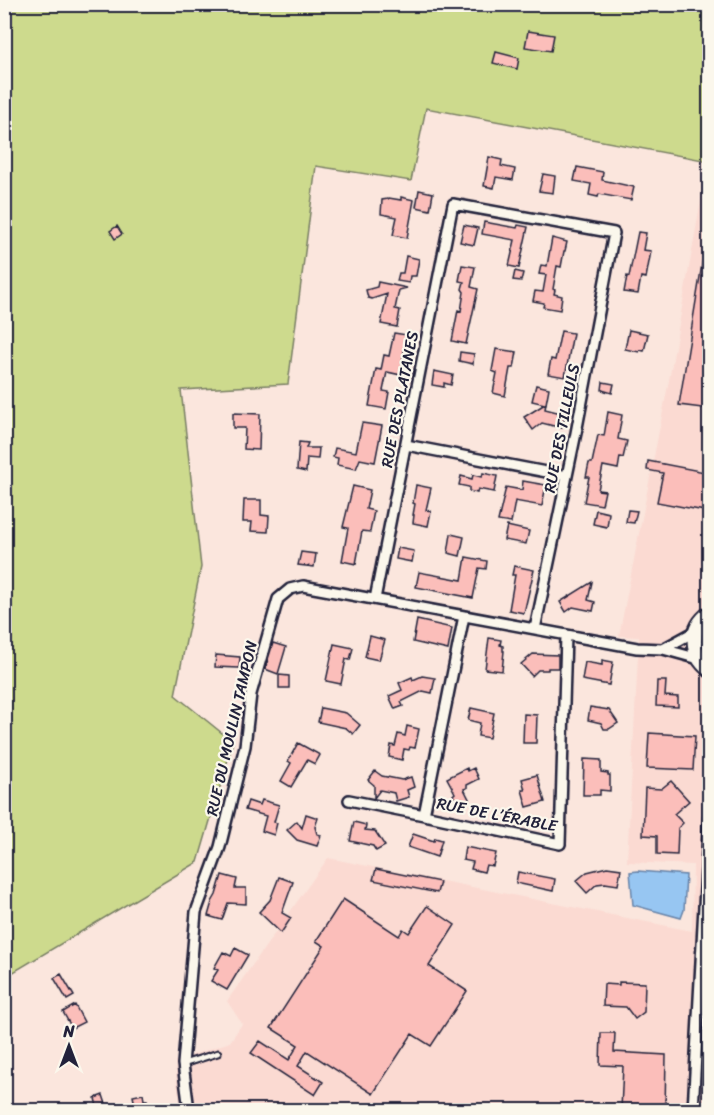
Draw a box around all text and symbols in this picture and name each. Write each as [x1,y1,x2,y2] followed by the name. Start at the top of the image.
[372,328,427,470] street label: RUE DES PLATANES
[535,361,588,495] street label: RUE DES TILLEULS
[197,638,266,819] street label: RUE DU MOULIN TAMPON
[434,789,561,841] street label: RUE DE L’ÉRABLE
[39,1016,99,1076] north arrow
[62,1017,75,1046] text: N

